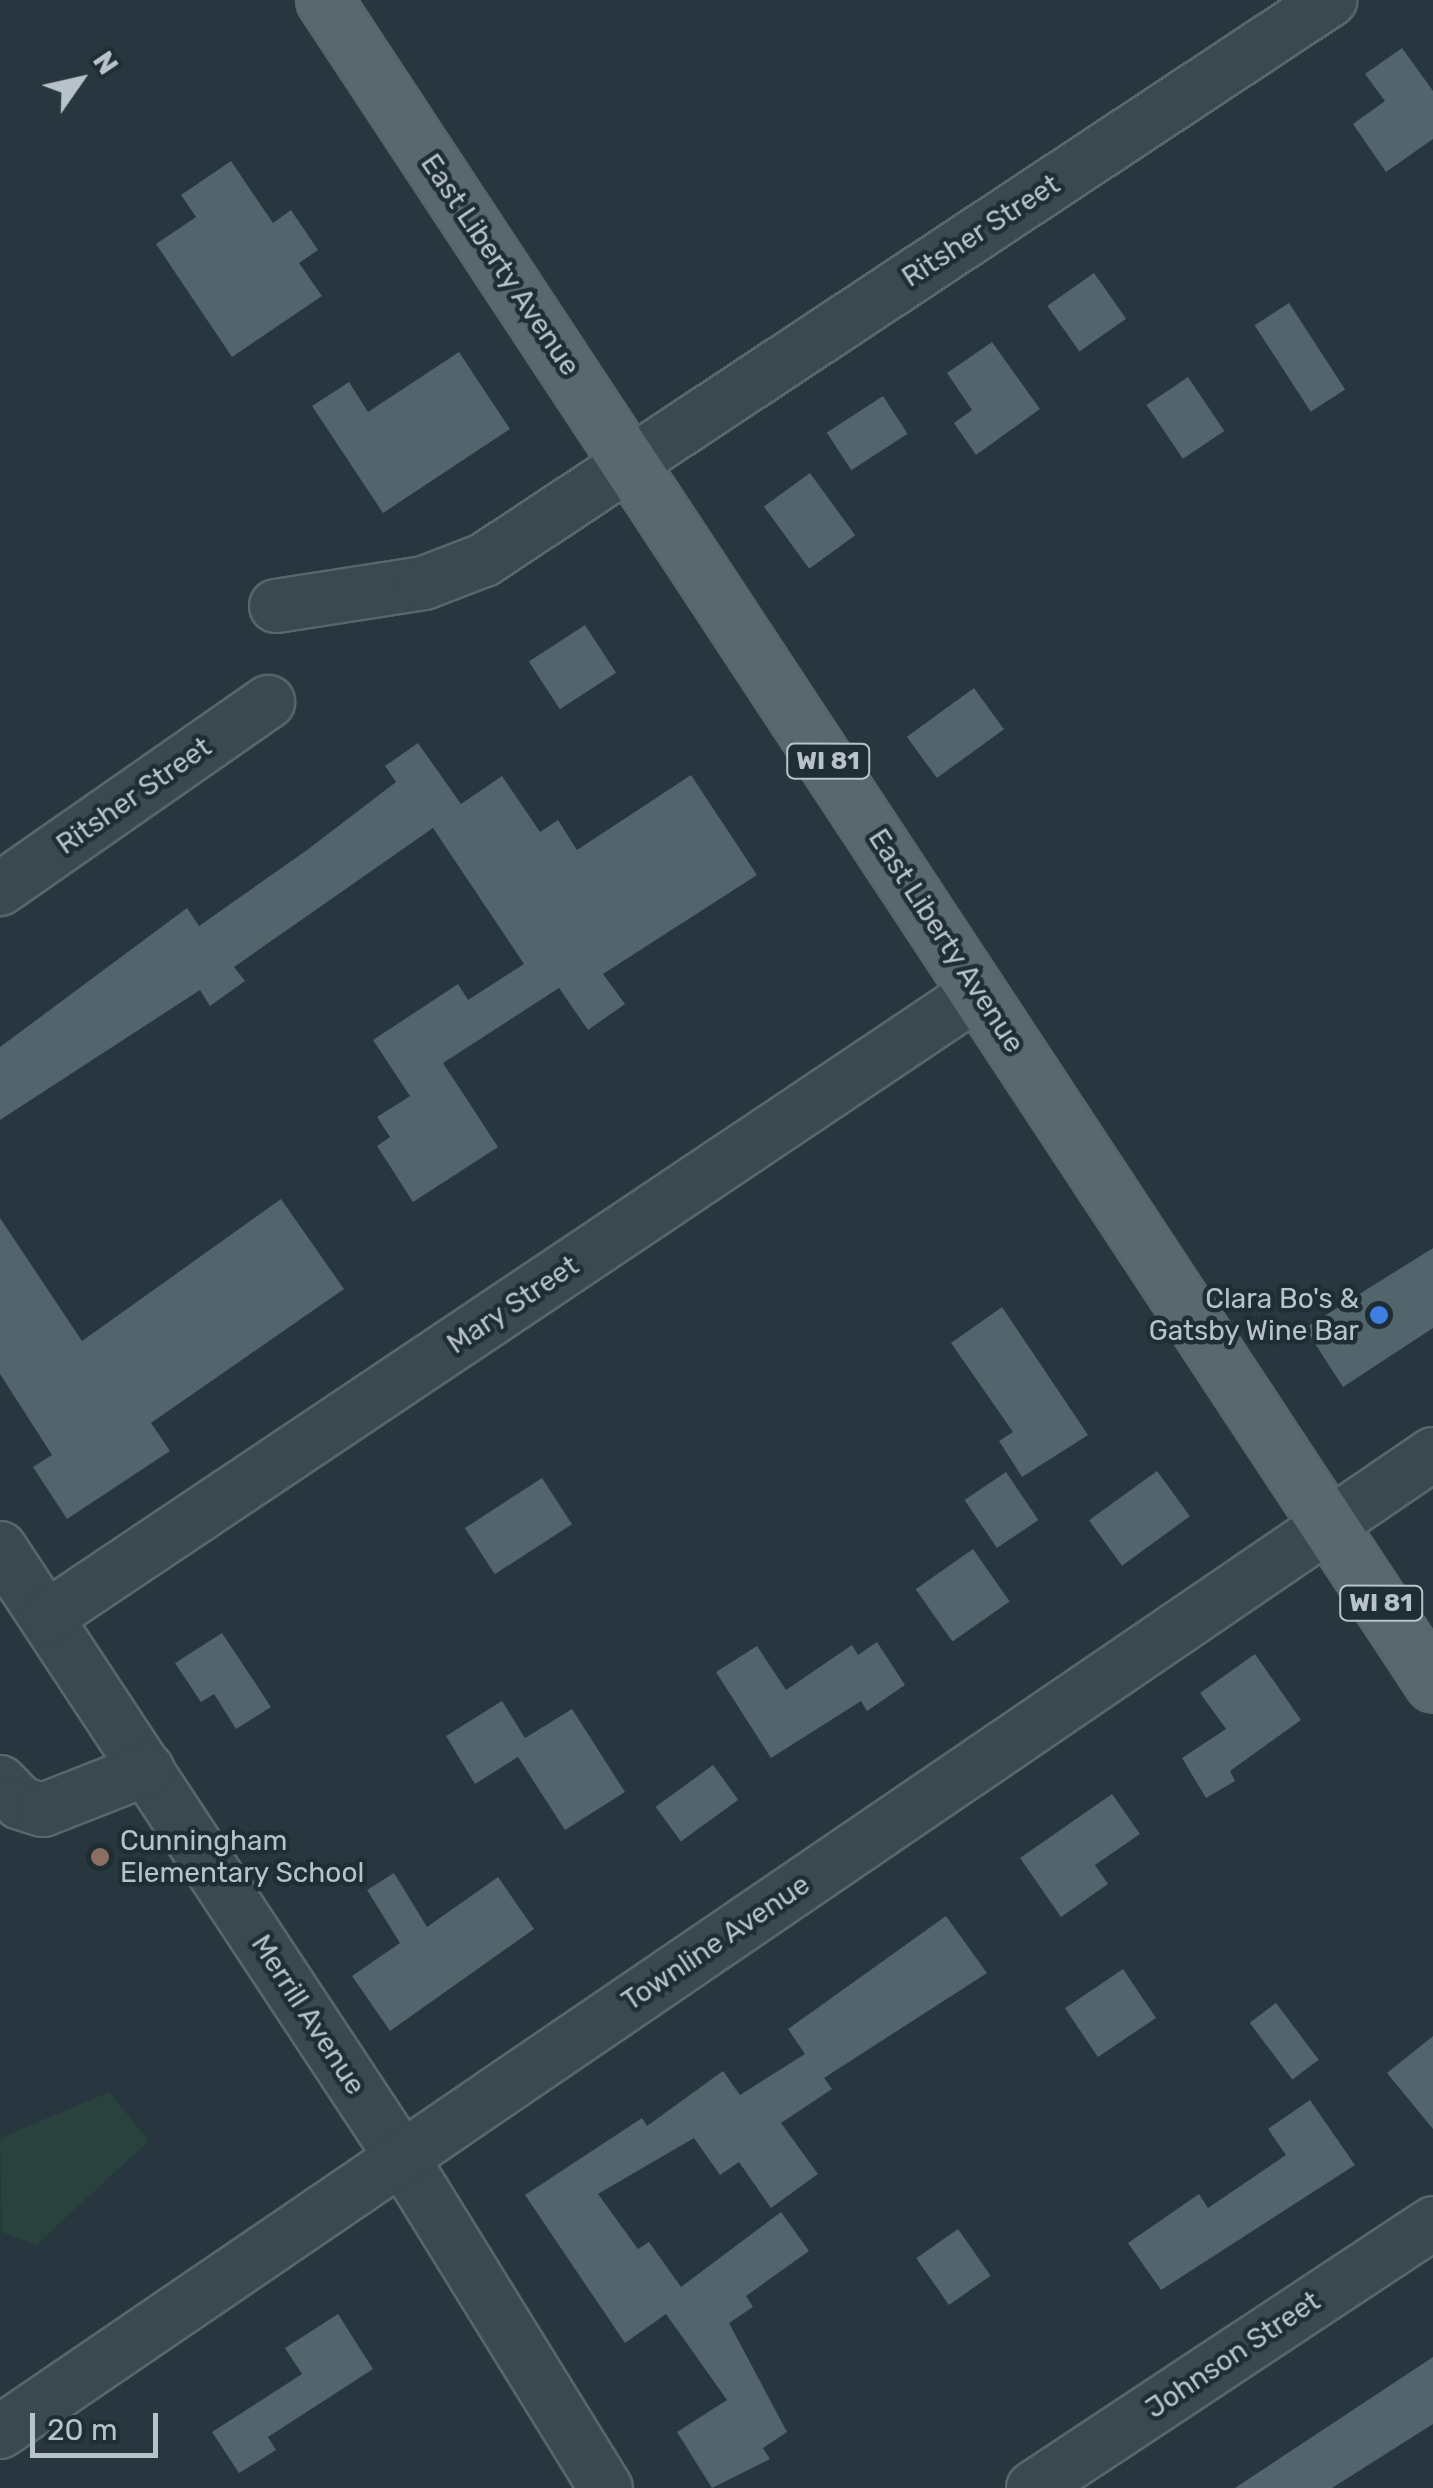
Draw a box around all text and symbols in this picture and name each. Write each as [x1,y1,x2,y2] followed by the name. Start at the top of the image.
[30,30,130,130] north arrow
[86,45,125,81] text: N
[413,147,587,383] street label: East Liberty Avenue
[896,167,1066,295] street label: Ritsher Street
[50,730,218,862] street label: Ritsher Street
[786,741,870,781] road number: WI 81
[861,822,1031,1060] street label: East Liberty Avenue
[441,1249,585,1361] street label: Mary Street
[1147,1282,1359,1348] place label: Clara Bo's & Gatsby Wine Bar
[1368,1304,1390,1326] marker: Clara Bo's & Gatsby Wine Bar
[1338,1583,1424,1623] road number: WI 81
[120,1824,365,1890] place label: Cunningham Elementary School
[89,1846,111,1868] marker: Cunningham Elementary School
[615,1868,817,2018] street label: Townline Avenue
[244,1928,372,2102] street label: Merrill Avenue
[1139,2284,1327,2426] street label: Johnson Street
[35,2393,162,2455] scale bar
[47,2412,118,2448] text: 20 m

